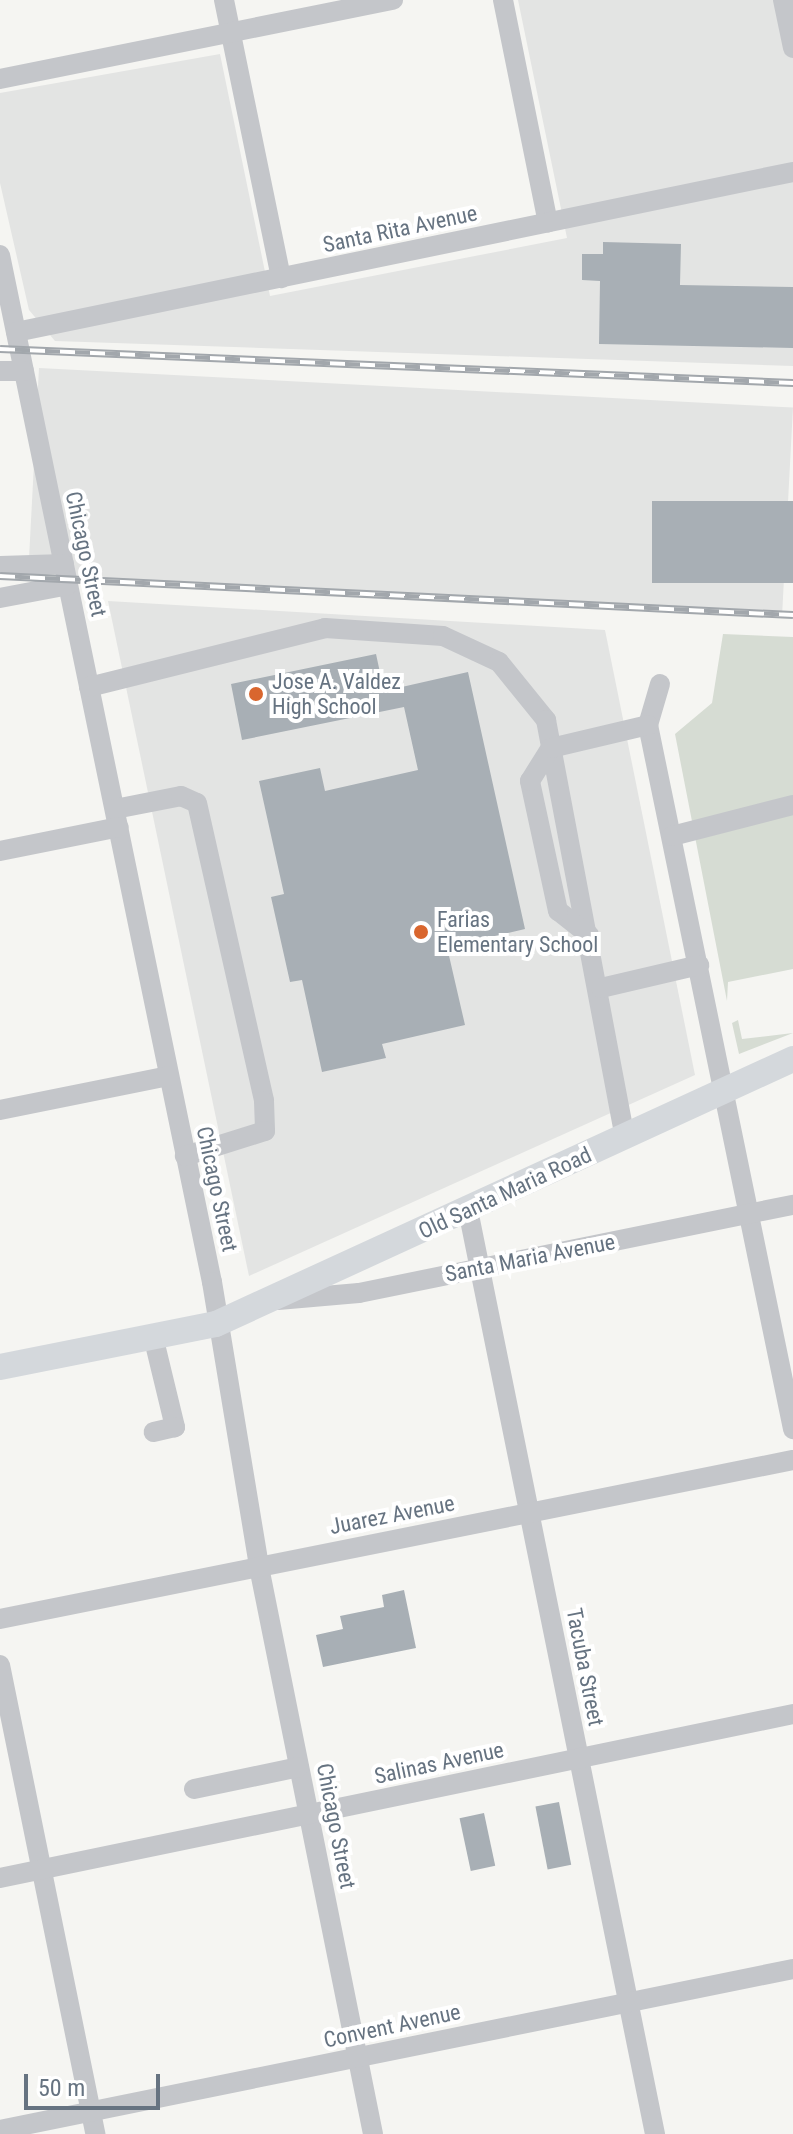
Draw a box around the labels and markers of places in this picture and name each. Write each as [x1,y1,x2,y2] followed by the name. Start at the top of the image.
[272,668,401,720] place label: Jose A. Valdez High School
[247,685,265,703] marker: Jose A. Valdez High School
[437,906,598,958] place label: Farias Elementary School
[412,923,430,941] marker: Farias Elementary School

